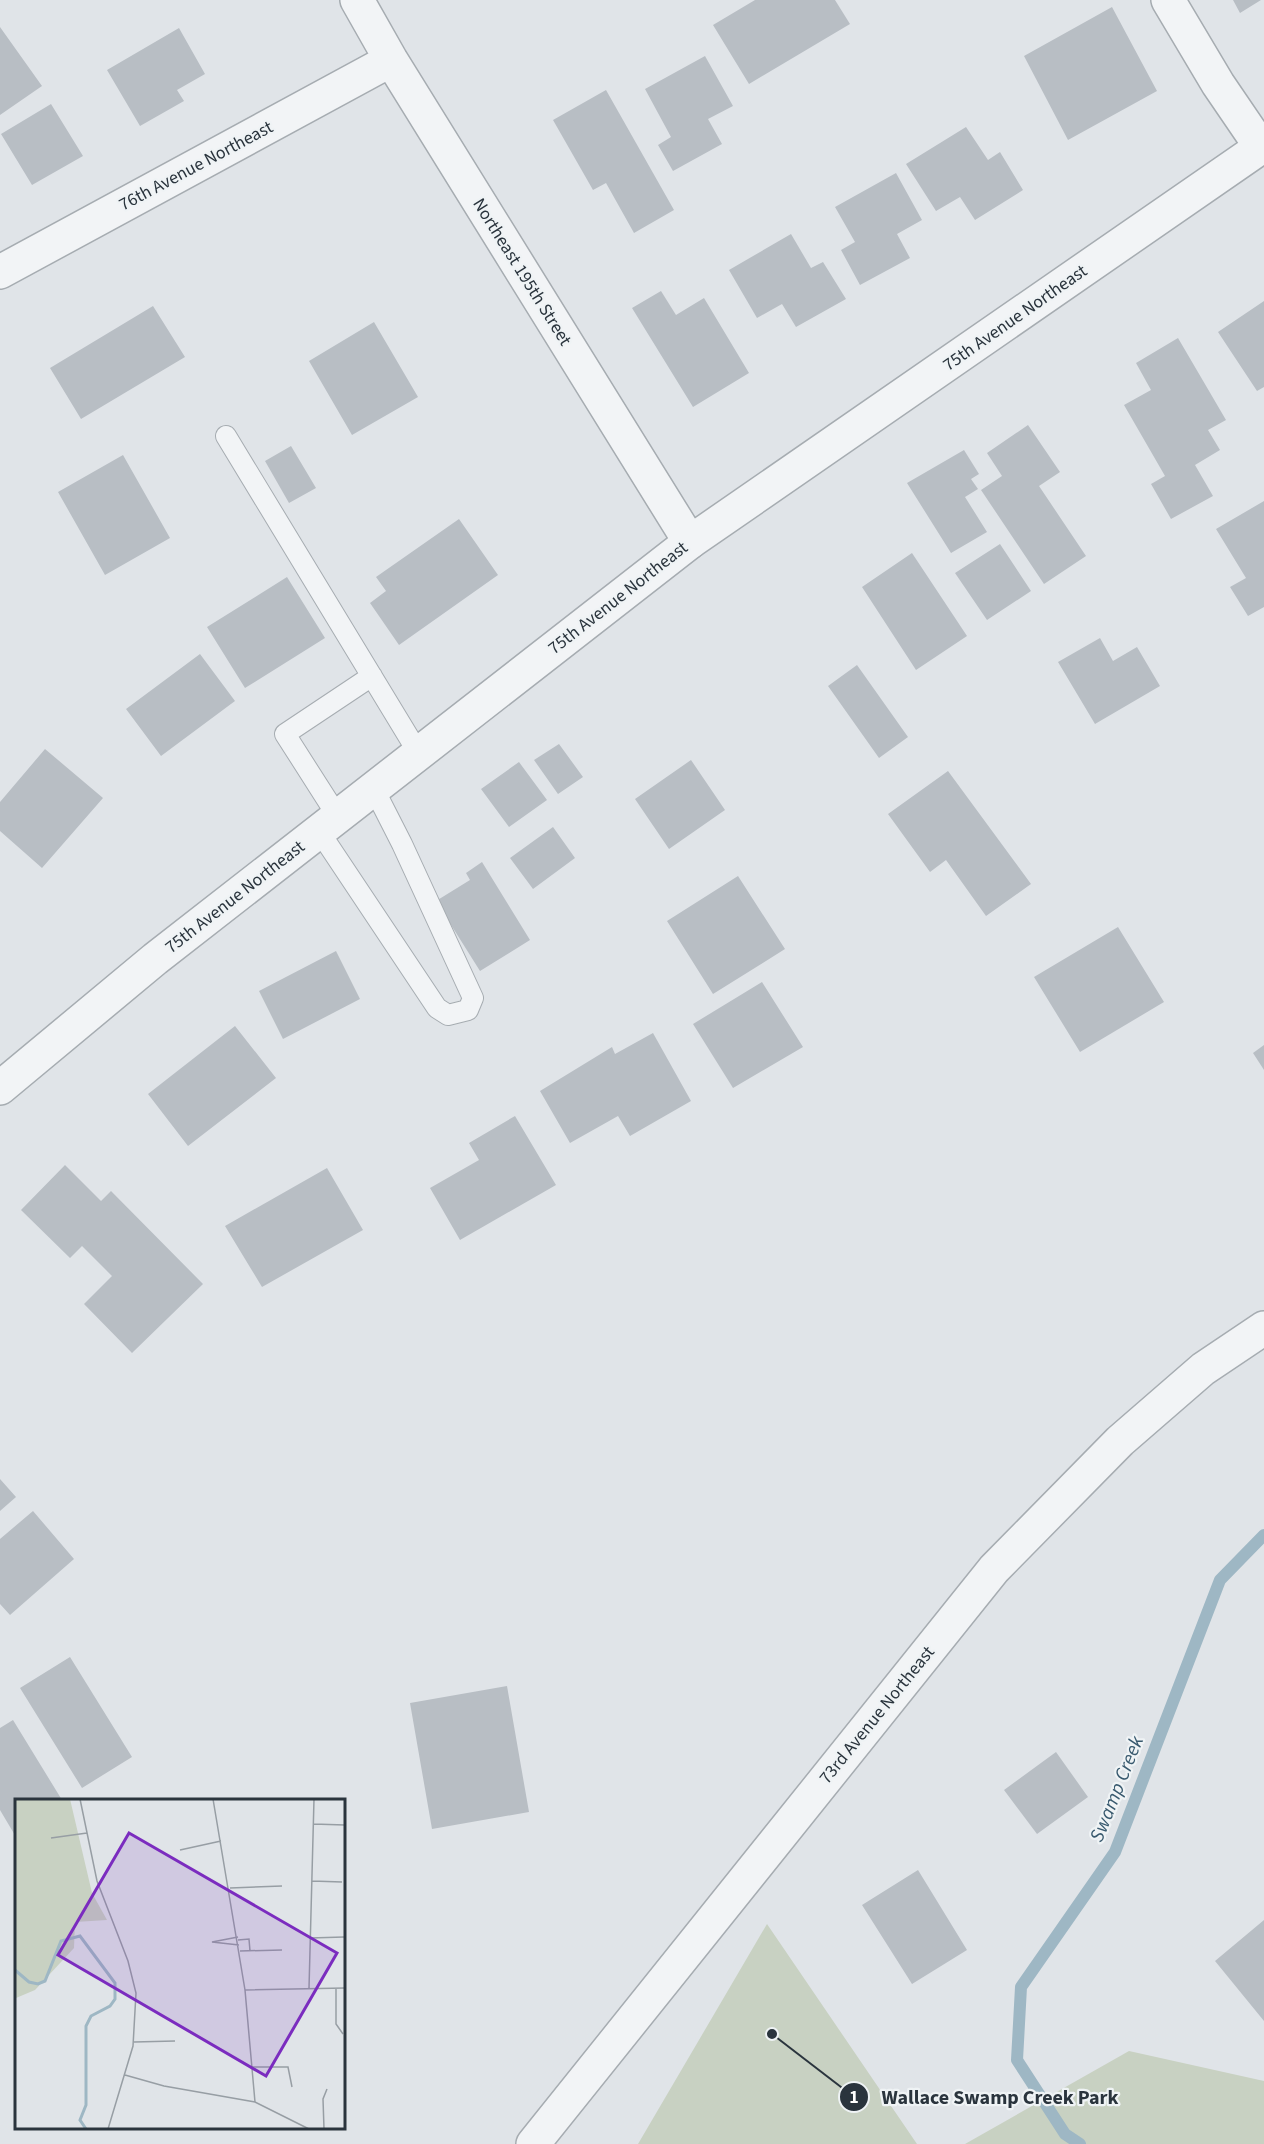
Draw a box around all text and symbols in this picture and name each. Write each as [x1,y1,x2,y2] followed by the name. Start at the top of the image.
[115,115,277,217] street label: 76th Avenue Northeast
[466,193,578,351] street label: Northeast 195th Street
[938,259,1092,377] street label: 75th Avenue Northeast
[543,536,693,660] street label: 75th Avenue Northeast
[160,835,310,959] street label: 75th Avenue Northeast
[813,1641,941,1789] street label: 73rd Avenue Northeast
[1083,1731,1151,1846] water label: Swamp Creek
[15,1799,345,2129] inset map
[839,2078,1130,2116] callout: Wallace Swamp Creek Park
[881,2084,1119,2112] text: Wallace Swamp Creek Park
[849,2085,859,2110] text: 1

